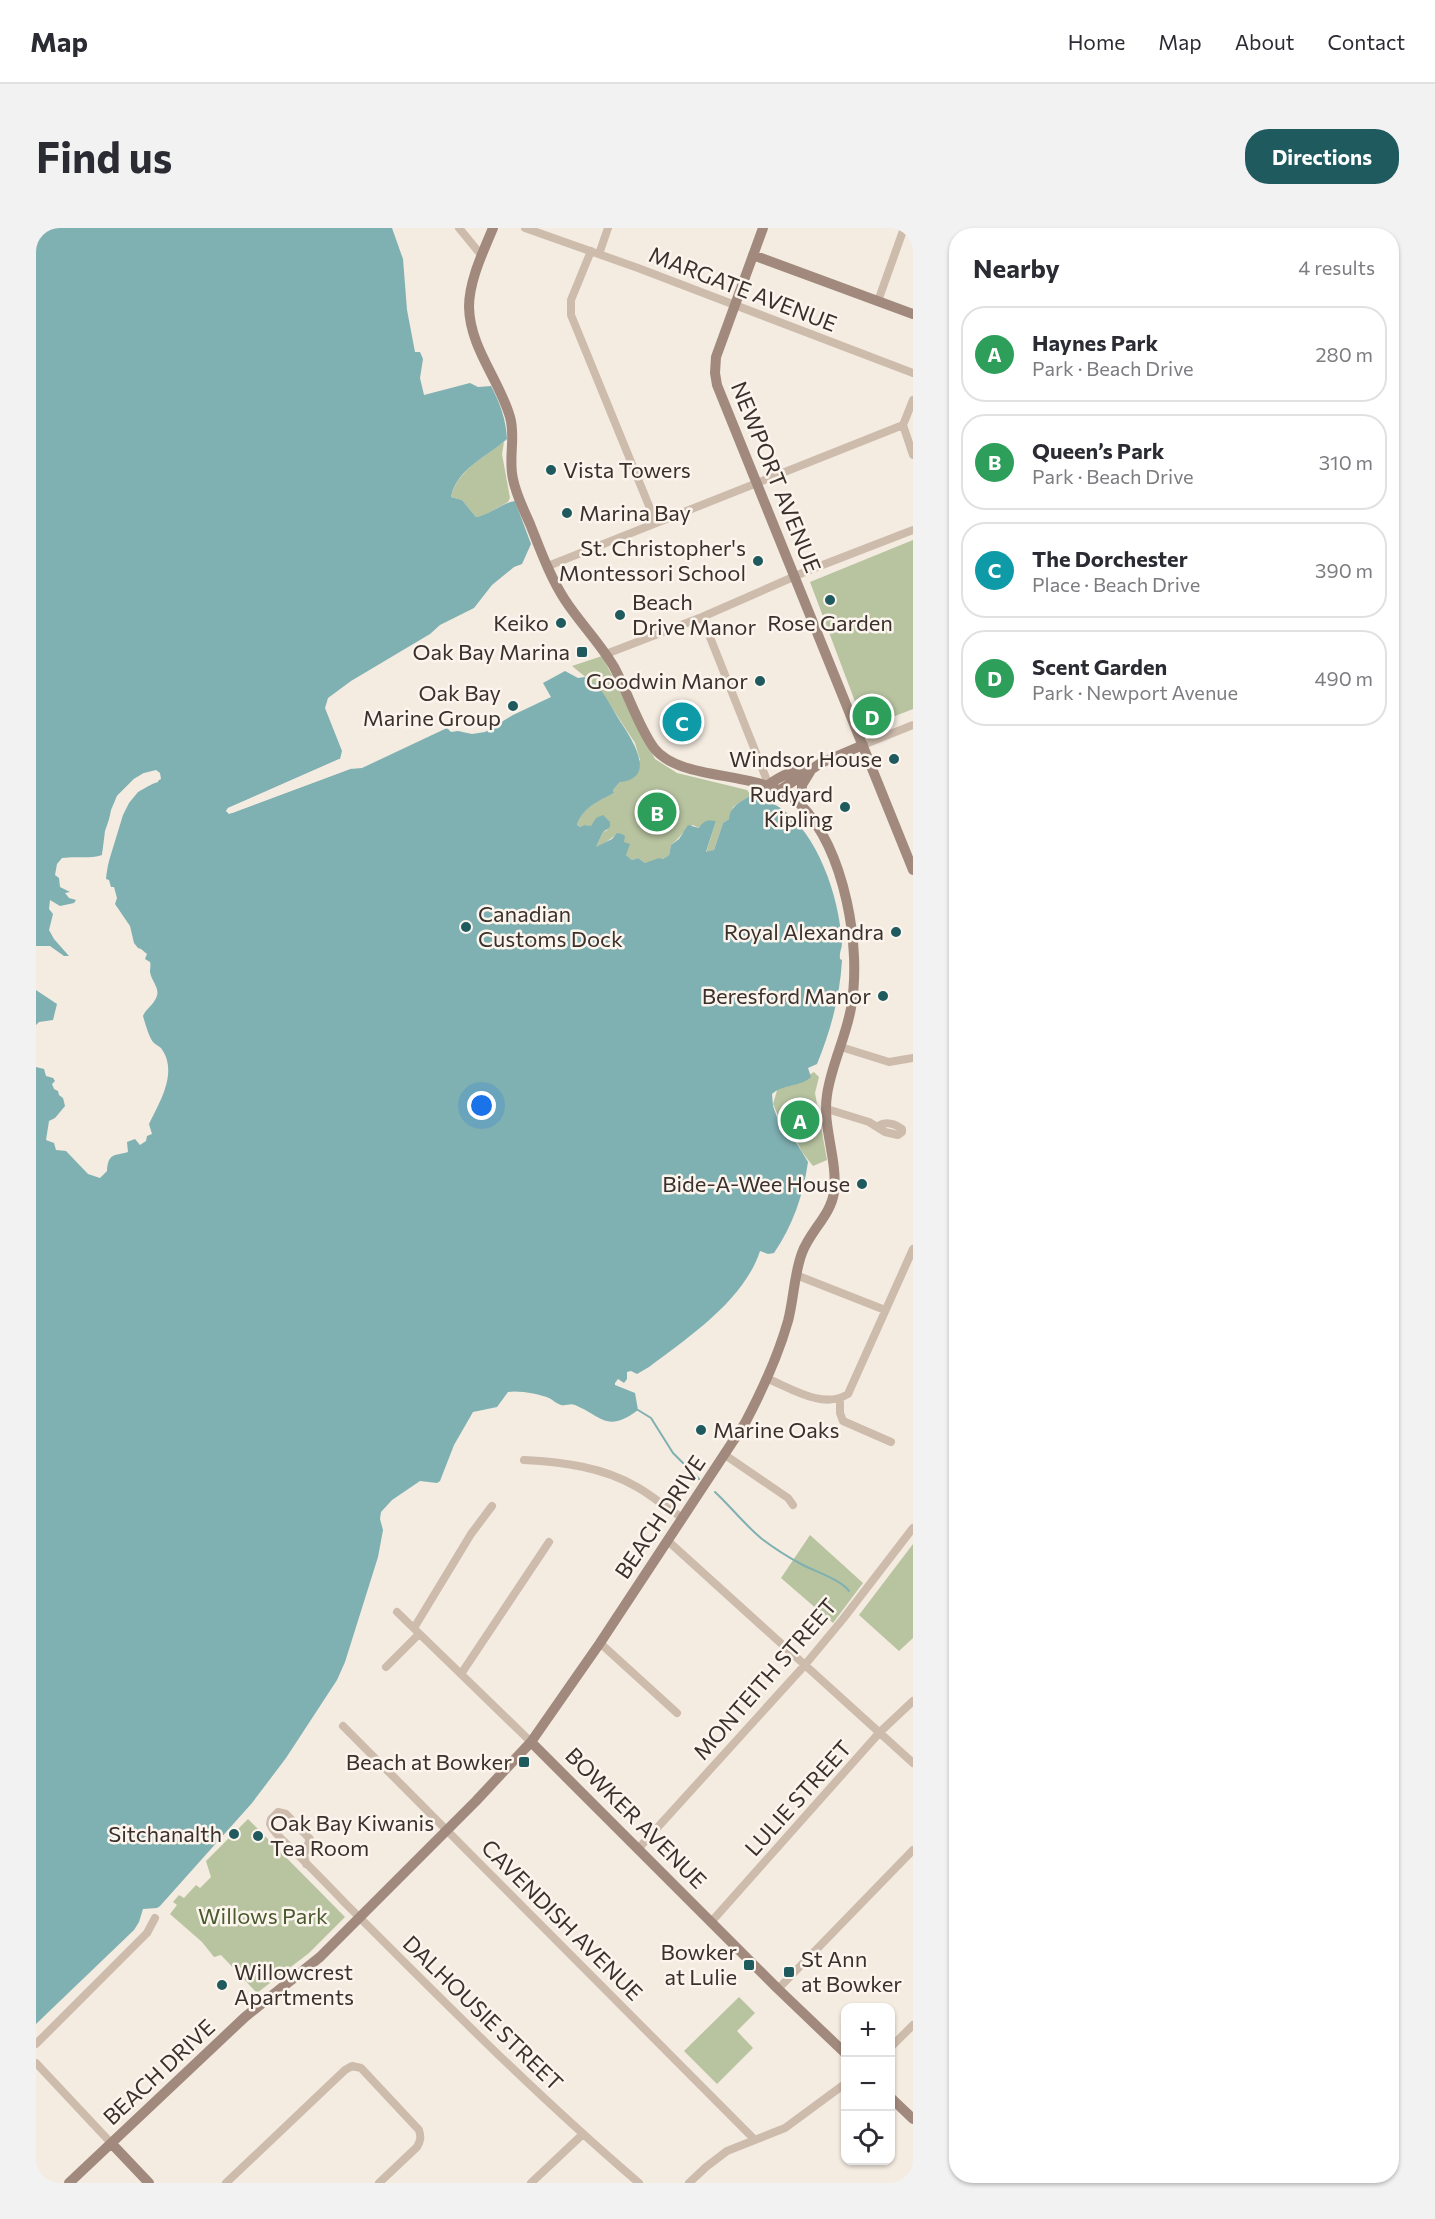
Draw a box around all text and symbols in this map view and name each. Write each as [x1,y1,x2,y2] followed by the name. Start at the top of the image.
[30,24,88,58] text: Map
[1068,29,1125,54] text: Home
[1158,29,1202,54] text: Map
[1235,29,1294,54] text: About
[1327,29,1405,54] text: Contact
[1245,129,1399,184] button: Directions
[36,130,172,182] text: Find us
[646,240,841,337] street label: MARGATE AVENUE
[973,252,1060,283] text: Nearby
[1298,255,1375,279] text: 4 results
[1032,329,1158,356] text: Haynes Park
[987,342,1002,366] text: A
[1315,342,1373,366] text: 280 m
[1032,356,1194,380] text: Park · Beach Drive
[726,377,827,576] street label: NEWPORT AVENUE
[1032,437,1164,464] text: Queen’s Park
[988,450,1001,474] text: B
[1319,450,1373,474] text: 310 m
[563,456,691,483] place label: Vista Towers
[544,463,558,477] marker: Vista Towers
[1032,464,1194,488] text: Park · Beach Drive
[579,499,691,526] place label: Marina Bay
[560,506,574,520] marker: Marina Bay
[559,534,746,586] place label: St. Christopher's Montessori School
[1032,545,1188,572] text: The Dorchester
[751,554,765,568] marker: St. Christopher's Montessori School
[988,558,1001,582] text: C
[1315,558,1373,582] text: 390 m
[1032,572,1200,596] text: Place · Beach Drive
[632,588,756,640] place label: Beach Drive Manor
[823,593,837,607] marker: Rose Garden
[613,608,627,622] marker: Beach Drive Manor
[493,609,549,636] place label: Keiko
[767,609,893,636] place label: Rose Garden
[554,616,568,630] marker: Keiko
[412,638,570,665] place label: Oak Bay Marina
[575,645,589,659] marker: Oak Bay Marina
[1032,653,1167,680] text: Scent Garden
[987,666,1002,690] text: D
[1315,666,1373,690] text: 490 m
[586,667,748,694] place label: Goodwin Manor
[753,674,767,688] marker: Goodwin Manor
[363,679,501,731] place label: Oak Bay Marine Group
[1032,680,1238,704] text: Park · Newport Avenue
[852,694,892,738] pin: D
[506,699,520,713] marker: Oak Bay Marine Group
[662,700,702,744] pin: C
[729,745,882,772] place label: Windsor House
[887,752,901,766] marker: Windsor House
[750,780,833,832] place label: Rudyard Kipling
[638,790,676,834] pin: B
[838,800,852,814] marker: Rudyard Kipling
[478,900,623,952] place label: Canadian Customs Dock
[724,918,884,945] place label: Royal Alexandra
[459,920,473,934] marker: Canadian Customs Dock
[889,925,903,939] marker: Royal Alexandra
[702,982,871,1009] place label: Beresford Manor
[876,989,890,1003] marker: Beresford Manor
[467,1091,496,1120] your location
[780,1098,819,1142] pin: A
[662,1170,850,1197] place label: Bide-A-Wee House
[855,1177,869,1191] marker: Bide-A-Wee House
[713,1416,840,1443] place label: Marine Oaks
[694,1423,708,1437] marker: Marine Oaks
[608,1450,711,1583] street label: BEACH DRIVE
[687,1592,842,1765] street label: MONTEITH STREET
[739,1734,857,1861] street label: LULIE STREET
[560,1741,713,1894] street label: BOWKER AVENUE
[346,1748,512,1775] place label: Beach at Bowker
[517,1755,531,1769] marker: Beach at Bowker
[270,1809,434,1861] place label: Oak Bay Kiwanis Tea Room
[108,1820,222,1847] place label: Sitchanalth
[227,1827,241,1841] marker: Sitchanalth
[251,1829,265,1843] marker: Oak Bay Kiwanis Tea Room
[476,1833,649,2006] street label: CAVENDISH AVENUE
[198,1902,328,1929] park label: Willows Park
[398,1929,569,2096] street label: DALHOUSIE STREET
[661,1938,737,1990] place label: Bowker at Lulie
[801,1945,902,1997] place label: St Ann at Bowker
[234,1958,354,2010] place label: Willowcrest Apartments
[742,1958,756,1972] marker: Bowker at Lulie
[782,1965,796,1979] marker: St Ann at Bowker
[215,1978,229,1992] marker: Willowcrest Apartments
[841,2003,895,2165] map controls
[841,2003,895,2057] button: +
[97,2013,220,2130] street label: BEACH DRIVE
[841,2057,895,2111] button: −
[841,2111,895,2165] button: locate

